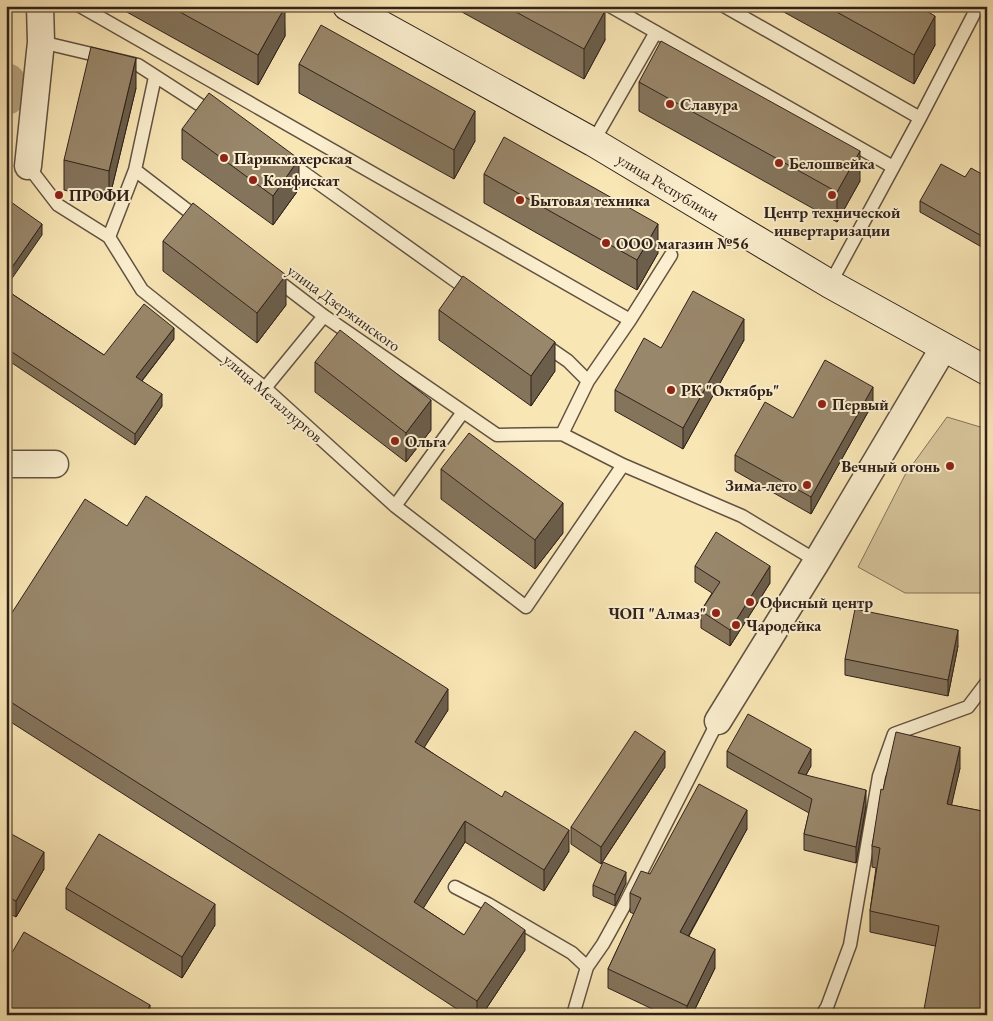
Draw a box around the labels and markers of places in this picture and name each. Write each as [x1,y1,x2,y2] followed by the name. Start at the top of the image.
[680,94,739,115] place label: Славура
[664,98,676,110] marker: Славура
[234,148,353,169] place label: Парикмахерская
[218,152,230,164] marker: Парикмахерская
[789,153,876,174] place label: Белошвейка
[773,157,785,169] marker: Белошвейка
[263,170,340,191] place label: Конфискат
[247,174,259,186] marker: Конфискат
[69,185,130,206] place label: ПРОФИ
[53,189,65,201] marker: ПРОФИ
[826,189,838,201] marker: Центр технической инвертаризации
[530,190,651,211] place label: Бытовая техника
[514,194,526,206] marker: Бытовая техника
[764,202,901,241] place label: Центр технической инвертаризации
[616,233,749,254] place label: ООО магазин №56
[600,237,612,249] marker: ООО магазин №56
[681,380,779,401] place label: РК "Октябрь"
[665,384,677,396] marker: РК "Октябрь"
[832,394,889,415] place label: Первый
[816,398,828,410] marker: Первый
[405,431,447,452] place label: Ольга
[389,435,401,447] marker: Ольга
[841,456,941,477] place label: Вечный огонь
[944,460,956,472] marker: Вечный огонь
[725,475,797,496] place label: Зима-лето
[801,479,813,491] marker: Зима-лето
[760,592,873,613] place label: Офисный центр
[744,596,756,608] marker: Офисный центр
[608,603,706,624] place label: ЧОП "Алмаз"
[710,607,722,619] marker: ЧОП "Алмаз"
[746,615,822,636] place label: Чародейка
[730,619,742,631] marker: Чародейка

